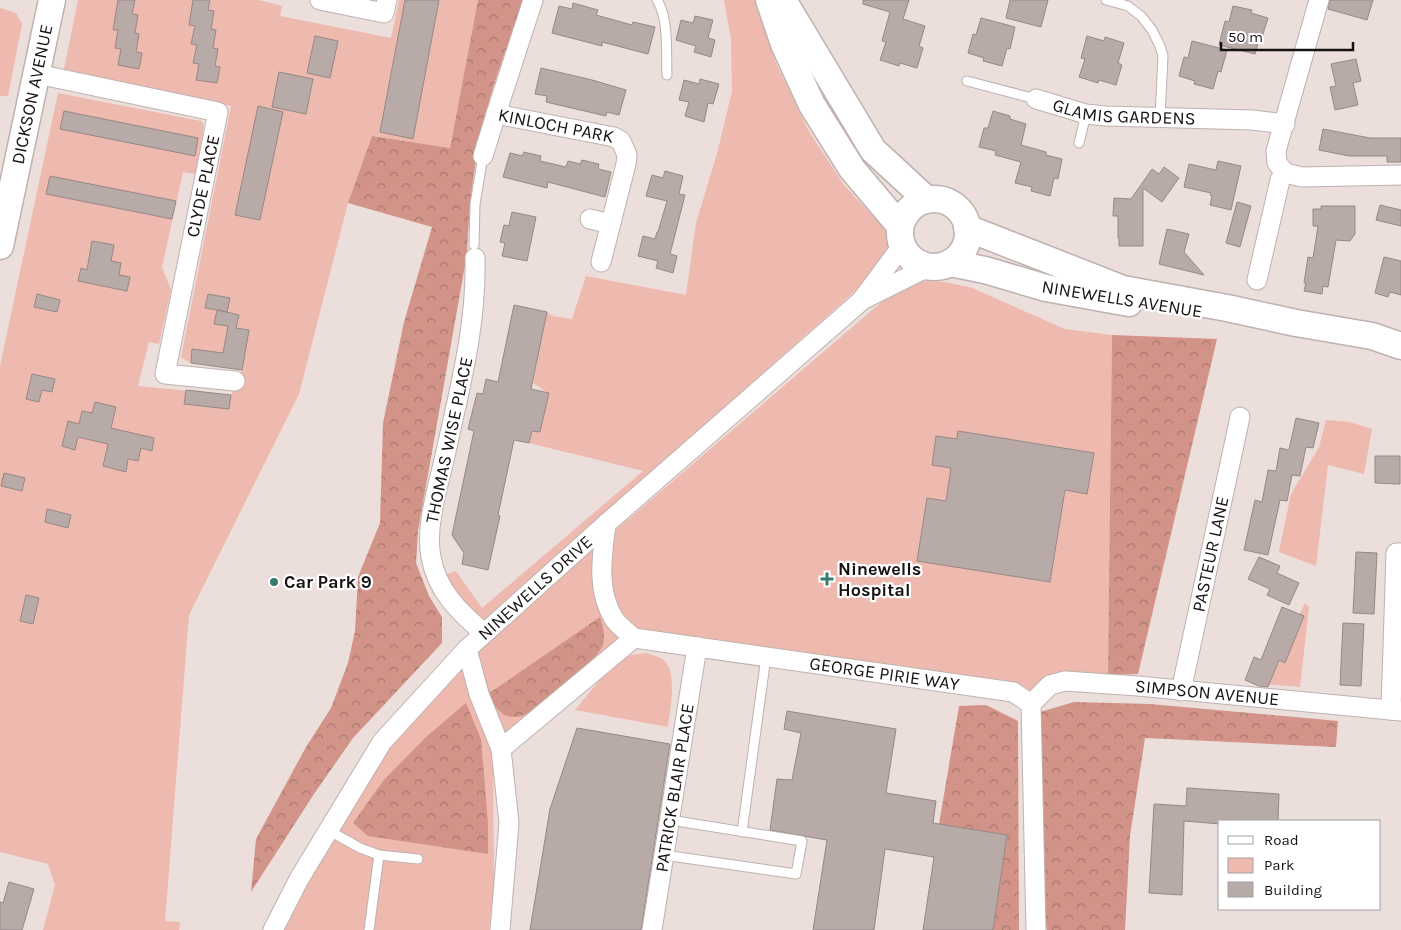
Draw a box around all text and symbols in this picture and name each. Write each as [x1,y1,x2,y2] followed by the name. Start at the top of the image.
[1221,20,1354,52] scale bar
[7,22,58,166] street label: DICKSON AVENUE
[1228,28,1263,46] text: 50 m
[1050,94,1196,129] street label: GLAMIS GARDENS
[496,104,616,148] street label: KINLOCH PARK
[181,133,225,239] street label: CLYDE PLACE
[1040,275,1204,323] street label: NINEWELLS AVENUE
[421,355,477,525] street label: THOMAS WISE PLACE
[1187,494,1234,614] street label: PASTEUR LANE
[473,531,597,645] street label: NINEWELLS DRIVE
[838,558,921,601] place label: Ninewells Hospital
[284,571,372,593] place label: Car Park 9
[820,572,834,586] marker: Ninewells Hospital
[268,576,280,588] marker: Car Park 9
[808,652,961,695] street label: GEORGE PIRIE WAY
[1134,675,1280,710] street label: SIMPSON AVENUE
[650,702,699,874] street label: PATRICK BLAIR PLACE
[1218,820,1381,910] legend
[1264,831,1299,849] text: Road
[1264,856,1294,874] text: Park
[1264,881,1322,899] text: Building

